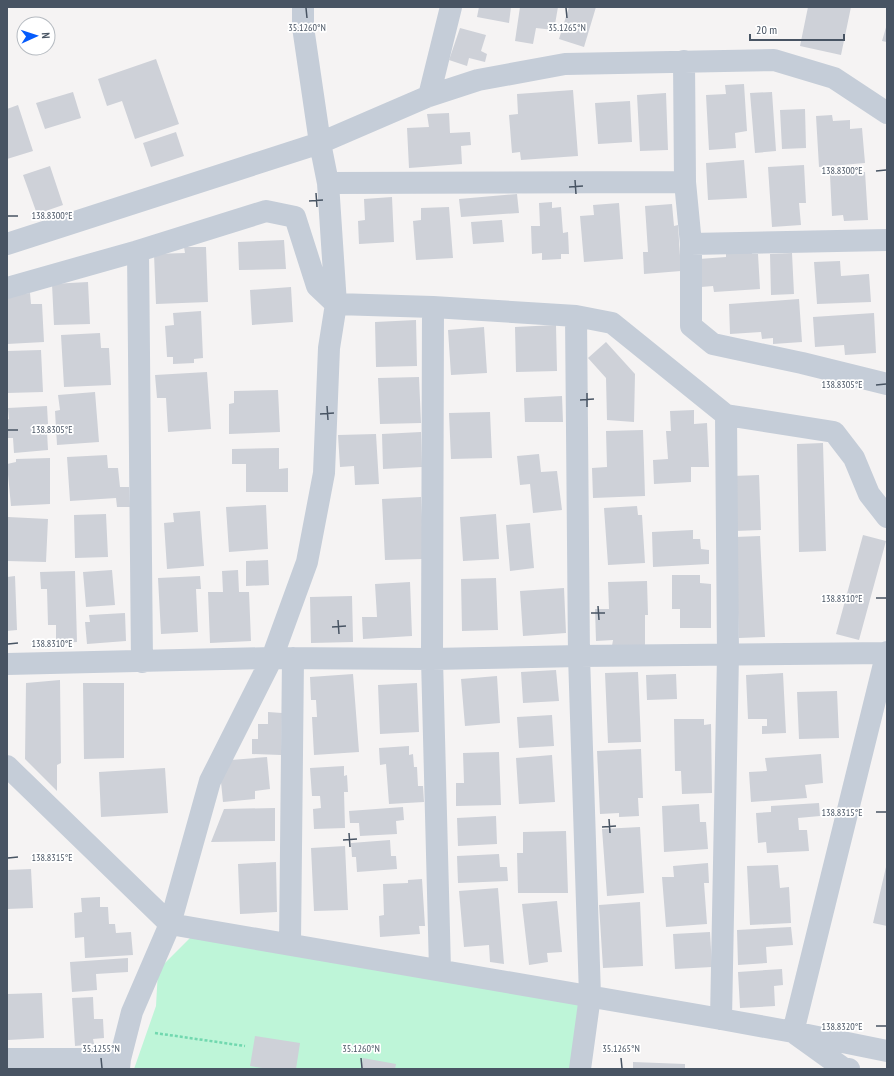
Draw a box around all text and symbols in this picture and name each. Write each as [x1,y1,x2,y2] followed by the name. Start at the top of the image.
[16,16,56,56] north arrow
[750,16,844,42] scale bar
[288,21,326,34] text: 35.1260°N
[548,21,586,34] text: 35.1265°N
[756,22,777,37] text: 20 m
[39,32,53,39] text: N
[822,164,863,177] text: 138.8300°E
[32,209,73,222] text: 138.8300°E
[822,378,863,391] text: 138.8305°E
[32,423,73,436] text: 138.8305°E
[822,592,863,605] text: 138.8310°E
[32,637,73,650] text: 138.8310°E
[822,806,863,819] text: 138.8315°E
[32,851,73,864] text: 138.8315°E
[822,1020,863,1033] text: 138.8320°E
[82,1042,120,1055] text: 35.1255°N
[342,1042,380,1055] text: 35.1260°N
[602,1042,640,1055] text: 35.1265°N

